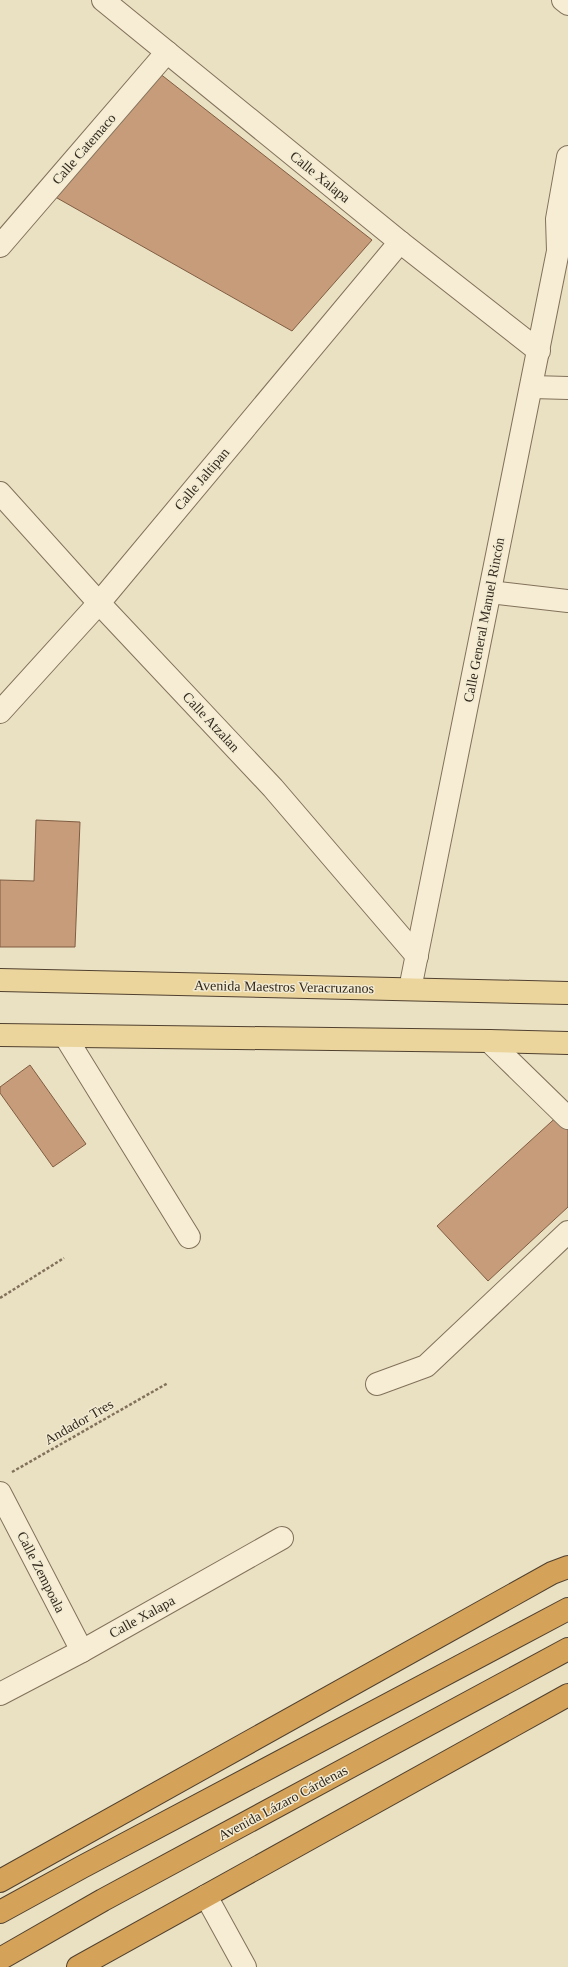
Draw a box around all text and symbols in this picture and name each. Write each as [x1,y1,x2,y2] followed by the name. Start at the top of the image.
[49,110,119,188] street label: Calle Catemaco
[287,148,354,206] street label: Calle Xalapa
[172,445,232,513] street label: Calle Jaltipan
[461,536,507,704] street label: Calle General Manuel Rincón
[180,689,242,755] street label: Calle Atzalan
[194,978,374,996] street label: Avenida Maestros Veracruzanos
[42,1396,116,1448] street label: Andador Tres
[14,1529,68,1616] street label: Calle Zempoala
[107,1592,178,1641] street label: Calle Xalapa
[216,1762,350,1844] street label: Avenida Lázaro Cárdenas

